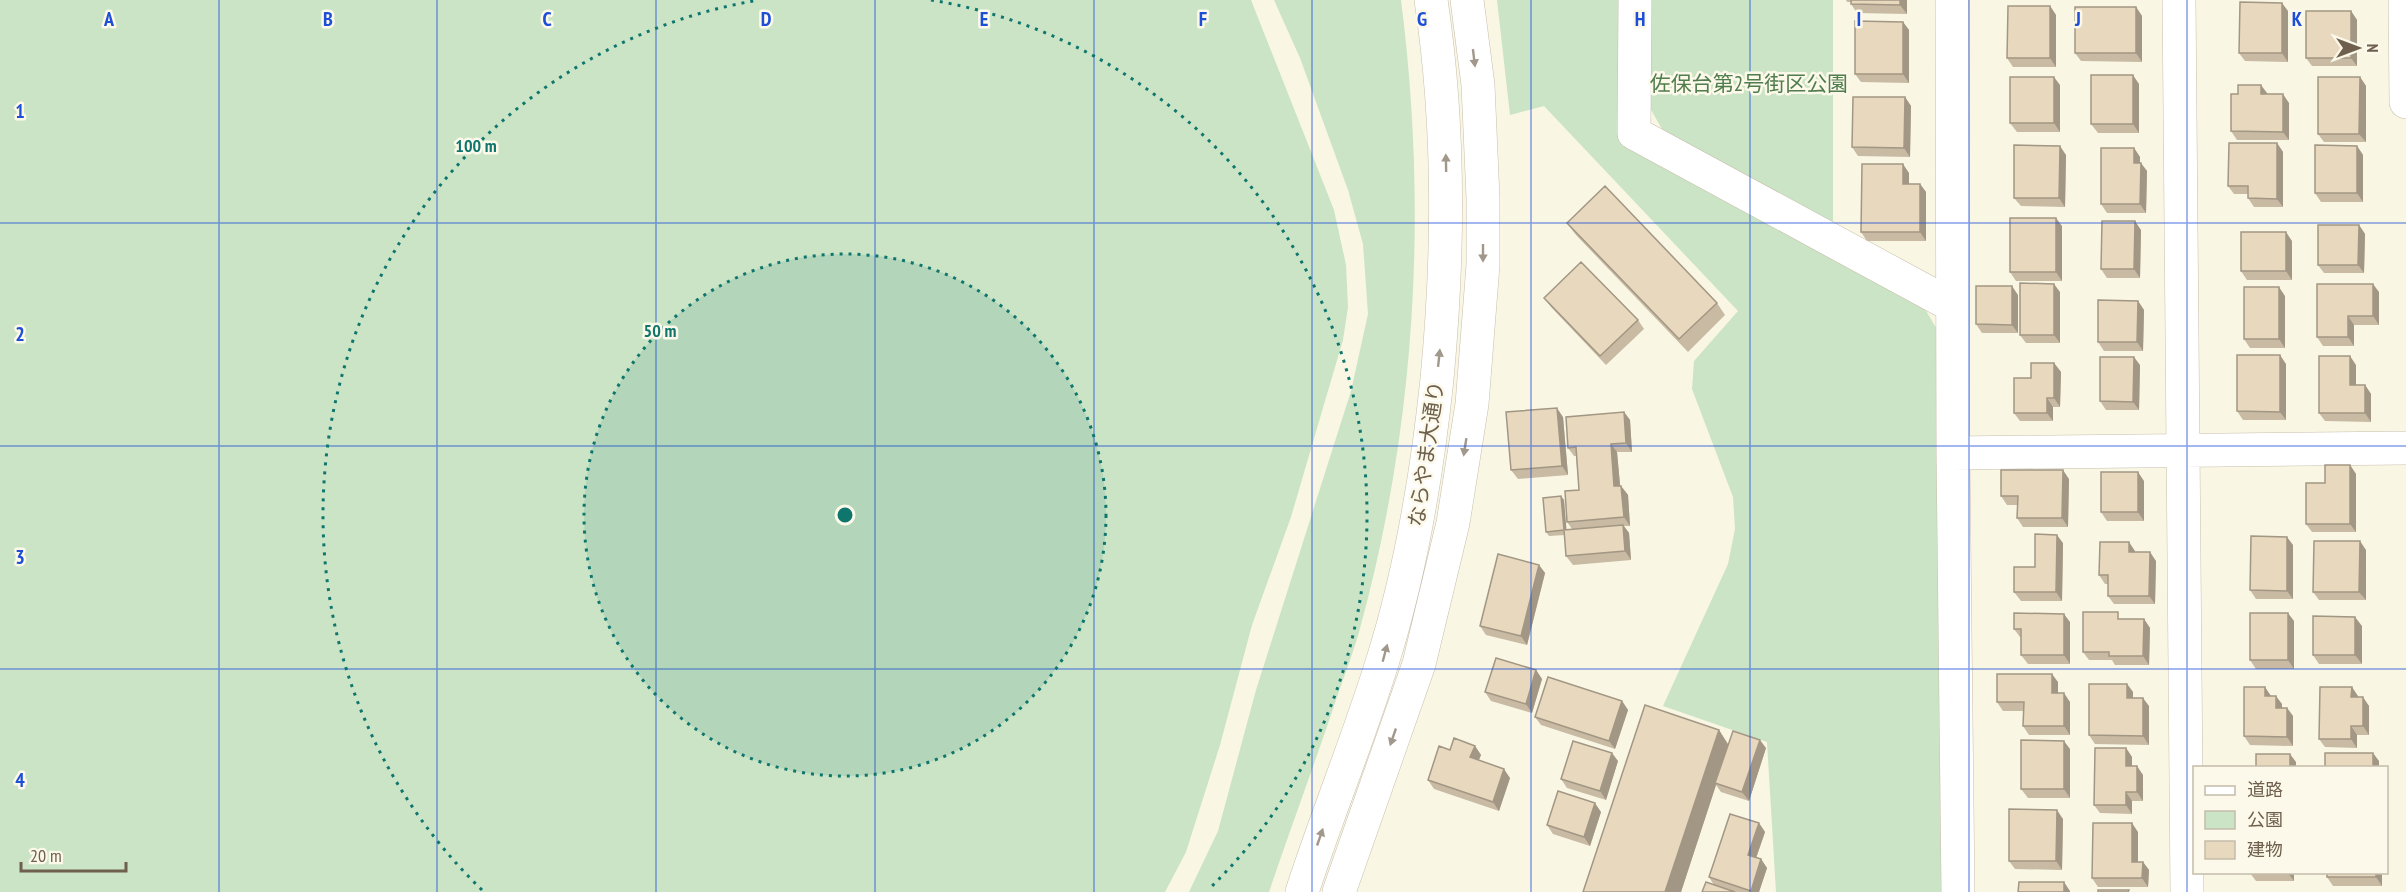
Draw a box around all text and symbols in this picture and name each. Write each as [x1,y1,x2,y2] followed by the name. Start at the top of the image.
[103,6,115,32] text: A
[323,6,333,32] text: B
[542,6,552,32] text: C
[761,6,772,32] text: D
[980,6,988,32] text: E
[1199,6,1207,32] text: F
[1417,6,1427,32] text: G
[1635,6,1645,32] text: H
[1857,6,1861,32] text: I
[2074,6,2081,32] text: J
[2292,6,2303,32] text: K
[2328,18,2388,78] north arrow
[2363,44,2383,52] text: N
[1470,49,1479,68] one-way arrow
[1650,70,1848,97] park label: 佐保台第2号街区公園
[15,98,25,124] text: 1
[455,134,497,157] text: 100 m
[1441,154,1451,173] one-way arrow
[1478,243,1488,262] one-way arrow
[644,319,676,342] text: 50 m
[15,321,25,347] text: 2
[1434,349,1444,368] one-way arrow
[1402,379,1450,529] street label: ならやま大通り
[1460,437,1469,456] one-way arrow
[835,505,855,525] centre of rings
[15,544,25,570] text: 3
[1381,644,1390,662] one-way arrow
[1388,728,1397,746] one-way arrow
[2193,766,2388,874] legend
[15,767,25,793] text: 4
[2247,778,2283,801] text: 道路
[2247,808,2283,831] text: 公園
[1316,827,1326,845] one-way arrow
[21,835,126,873] scale bar
[2247,838,2283,861] text: 建物
[30,844,62,867] text: 20 m

